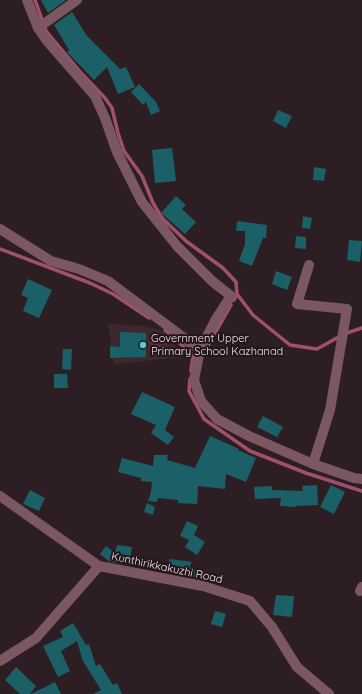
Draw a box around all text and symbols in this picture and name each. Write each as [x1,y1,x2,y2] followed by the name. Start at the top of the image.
[151,332,283,358] place label: Government Upper Primary School Kazhanad
[138,340,148,350] marker: Government Upper Primary School Kazhanad
[110,550,224,586] street label: Kunthirikkakuzhi Road

